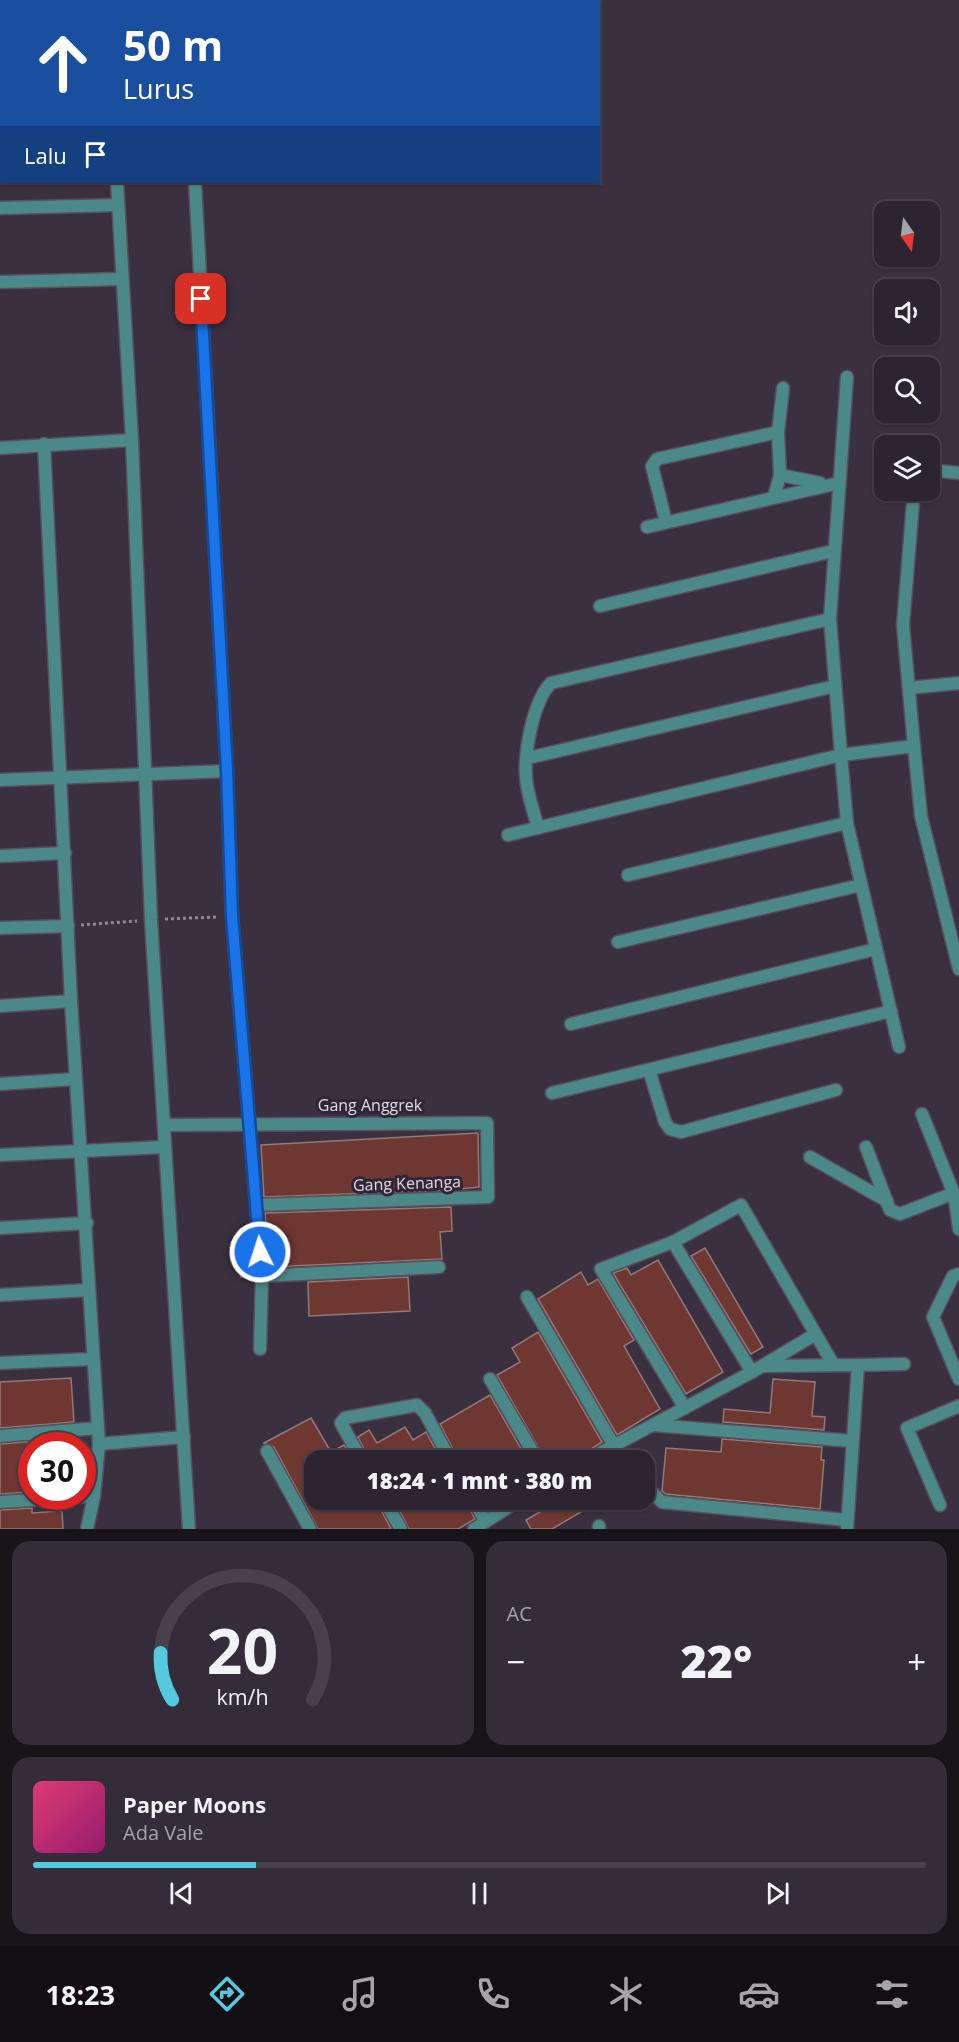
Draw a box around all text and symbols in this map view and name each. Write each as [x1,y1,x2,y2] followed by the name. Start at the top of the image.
[123,16,223,73] text: 50 m
[24,24,102,102] icon: ahead
[123,70,194,107] text: Lurus
[79,138,112,171] icon: arrive
[24,140,67,170] text: Lalu
[874,201,940,267] north arrow
[874,201,940,501] map controls
[175,273,226,324] pin
[874,279,940,345] button: sound
[184,282,217,315] icon: arrive
[874,357,940,423] button: search
[874,435,940,501] button: layers
[318,1094,423,1116] street label: Gang Anggrek
[353,1170,461,1196] street label: Gang Kenanga
[228,1220,292,1284] position arrow
[18,1432,96,1510] speed limit sign: 30
[367,1465,592,1495] text: 18:24 · 1 mnt · 380 m
[507,1600,532,1627] text: AC
[207,1607,278,1692] text: 20
[680,1630,752,1691] text: 22°
[507,1639,525,1684] text: −
[907,1639,926,1684] text: +
[217,1682,269,1711] text: km/h
[123,1789,266,1819] text: Paper Moons
[123,1819,204,1846] text: Ada Vale
[165,1877,198,1910] icon: previous
[463,1877,496,1910] icon: pause
[761,1877,794,1910] icon: next
[206,1973,248,2015] icon: directions
[339,1973,381,2015] icon: music
[472,1973,514,2015] icon: phone
[605,1973,647,2015] icon: climate
[738,1973,780,2015] icon: car
[871,1973,913,2015] icon: filters
[46,1976,115,2013] text: 18:23

